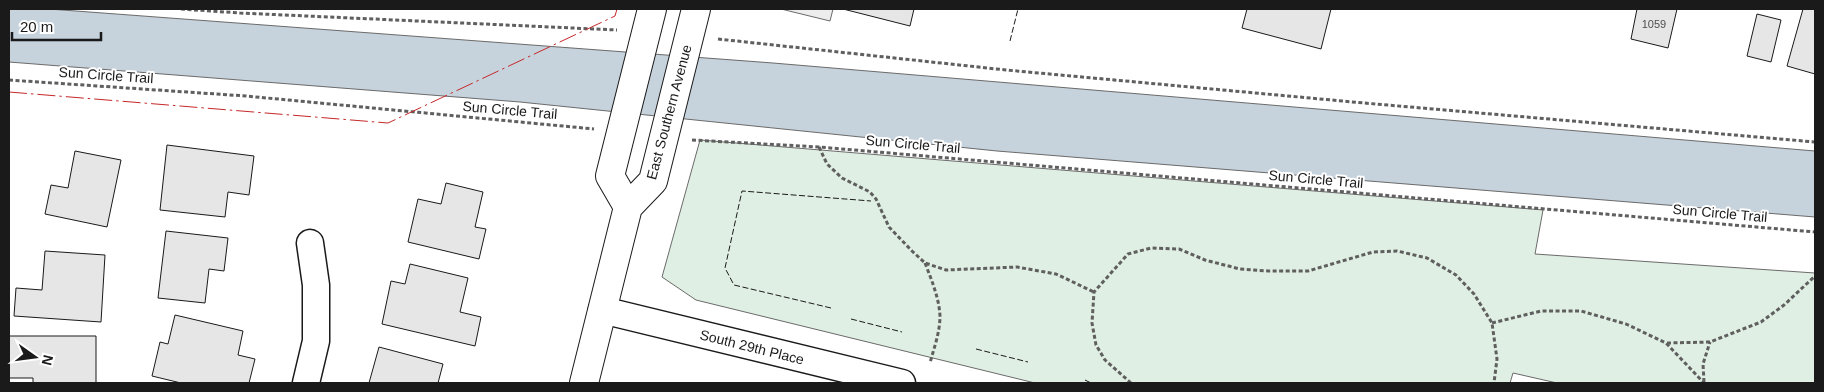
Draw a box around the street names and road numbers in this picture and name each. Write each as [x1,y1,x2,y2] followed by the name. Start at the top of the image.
[643,43,695,181] street label: East Southern Avenue
[58,64,154,86] street label: Sun Circle Trail
[462,98,558,122] street label: Sun Circle Trail
[865,132,961,156] street label: Sun Circle Trail
[1268,167,1364,191] street label: Sun Circle Trail
[1672,201,1768,225] street label: Sun Circle Trail
[698,326,806,368] street label: South 29th Place

